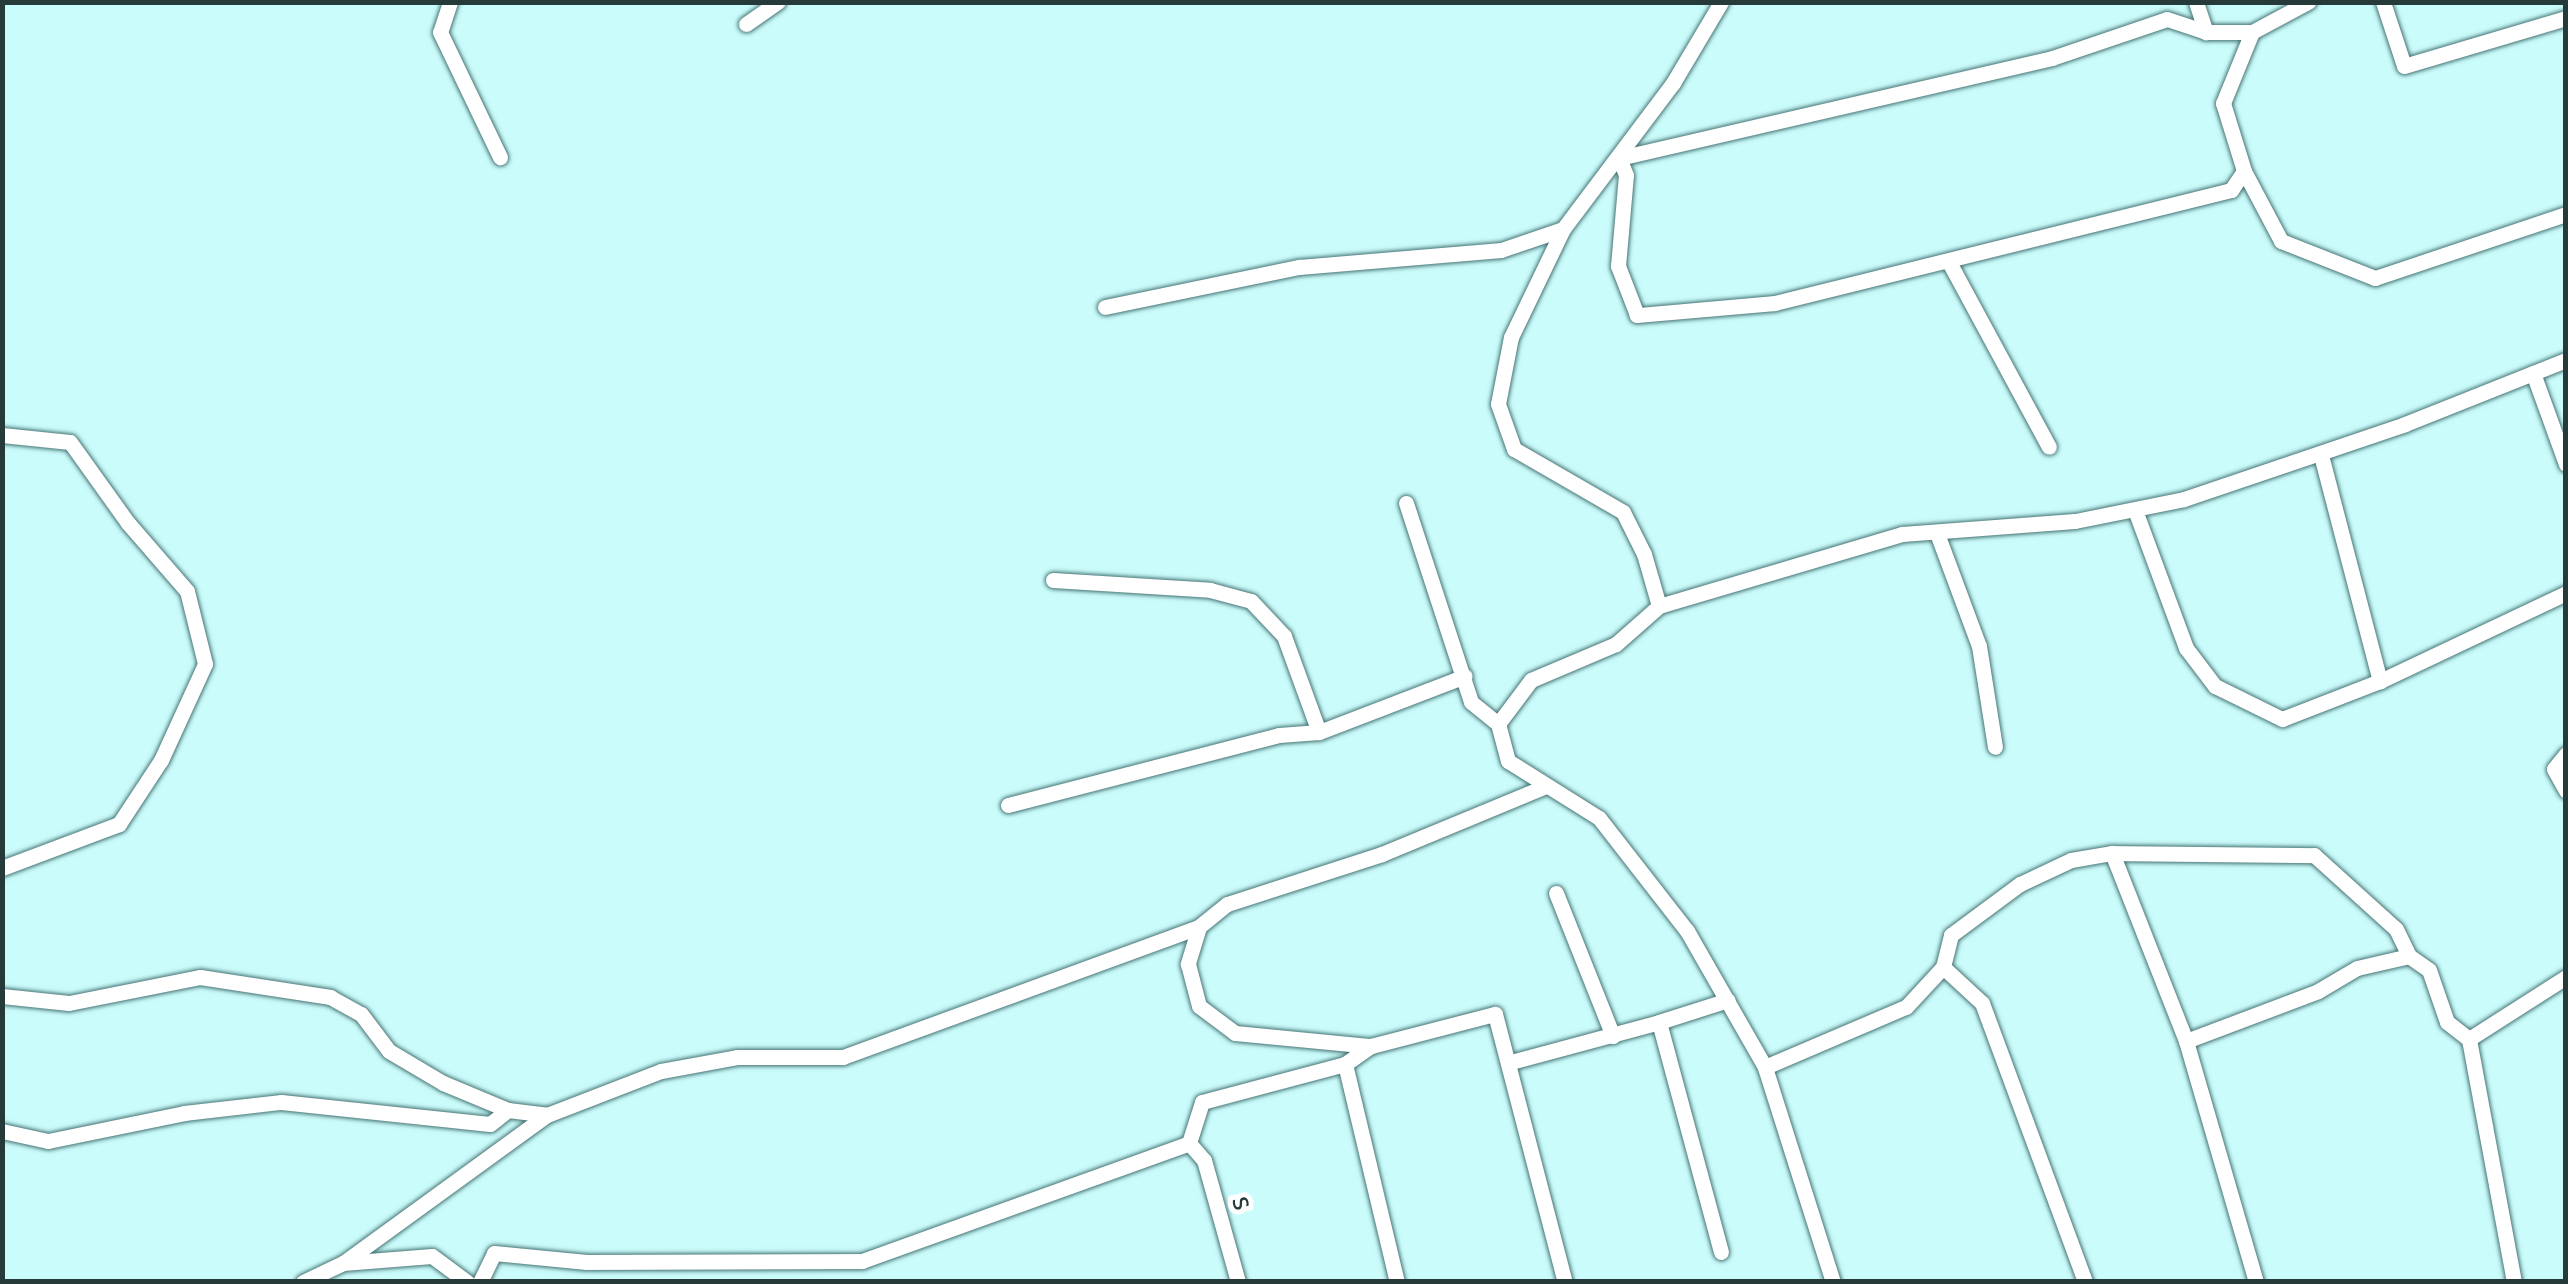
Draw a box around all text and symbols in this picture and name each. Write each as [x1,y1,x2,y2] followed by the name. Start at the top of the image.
[1226,1190,1264,1214] street label: s

